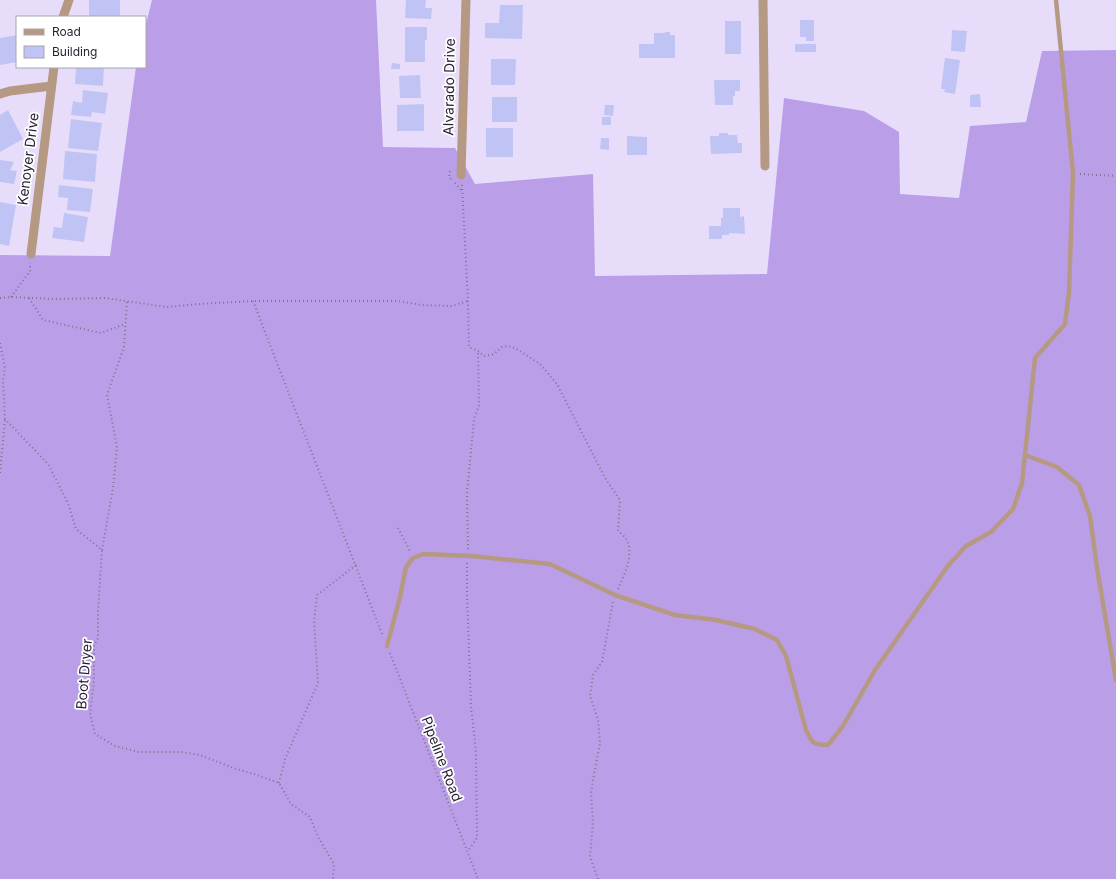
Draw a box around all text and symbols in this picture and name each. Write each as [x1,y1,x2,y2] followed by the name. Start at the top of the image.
[16,16,146,68] legend
[52,24,81,39] text: Road
[439,38,458,136] street label: Alvarado Drive
[52,44,97,59] text: Building
[13,112,42,206] street label: Kenoyer Drive
[72,638,95,710] street label: Boot Dryer
[418,714,467,804] street label: Pipeline Road

